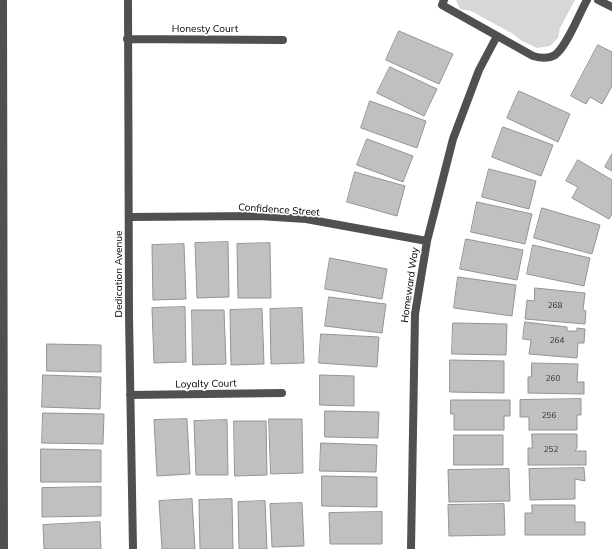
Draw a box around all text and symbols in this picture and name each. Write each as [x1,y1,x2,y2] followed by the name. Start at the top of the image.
[172,23,238,35] street label: Honesty Court
[238,201,320,219] street label: Confidence Street
[113,230,125,318] street label: Dedication Avenue
[399,246,421,324] street label: Homeward Way
[548,301,562,311] house number: 268
[550,336,564,346] house number: 264
[546,374,560,384] house number: 260
[175,377,237,391] street label: Loyalty Court
[542,411,556,421] house number: 256
[544,445,558,455] house number: 252

